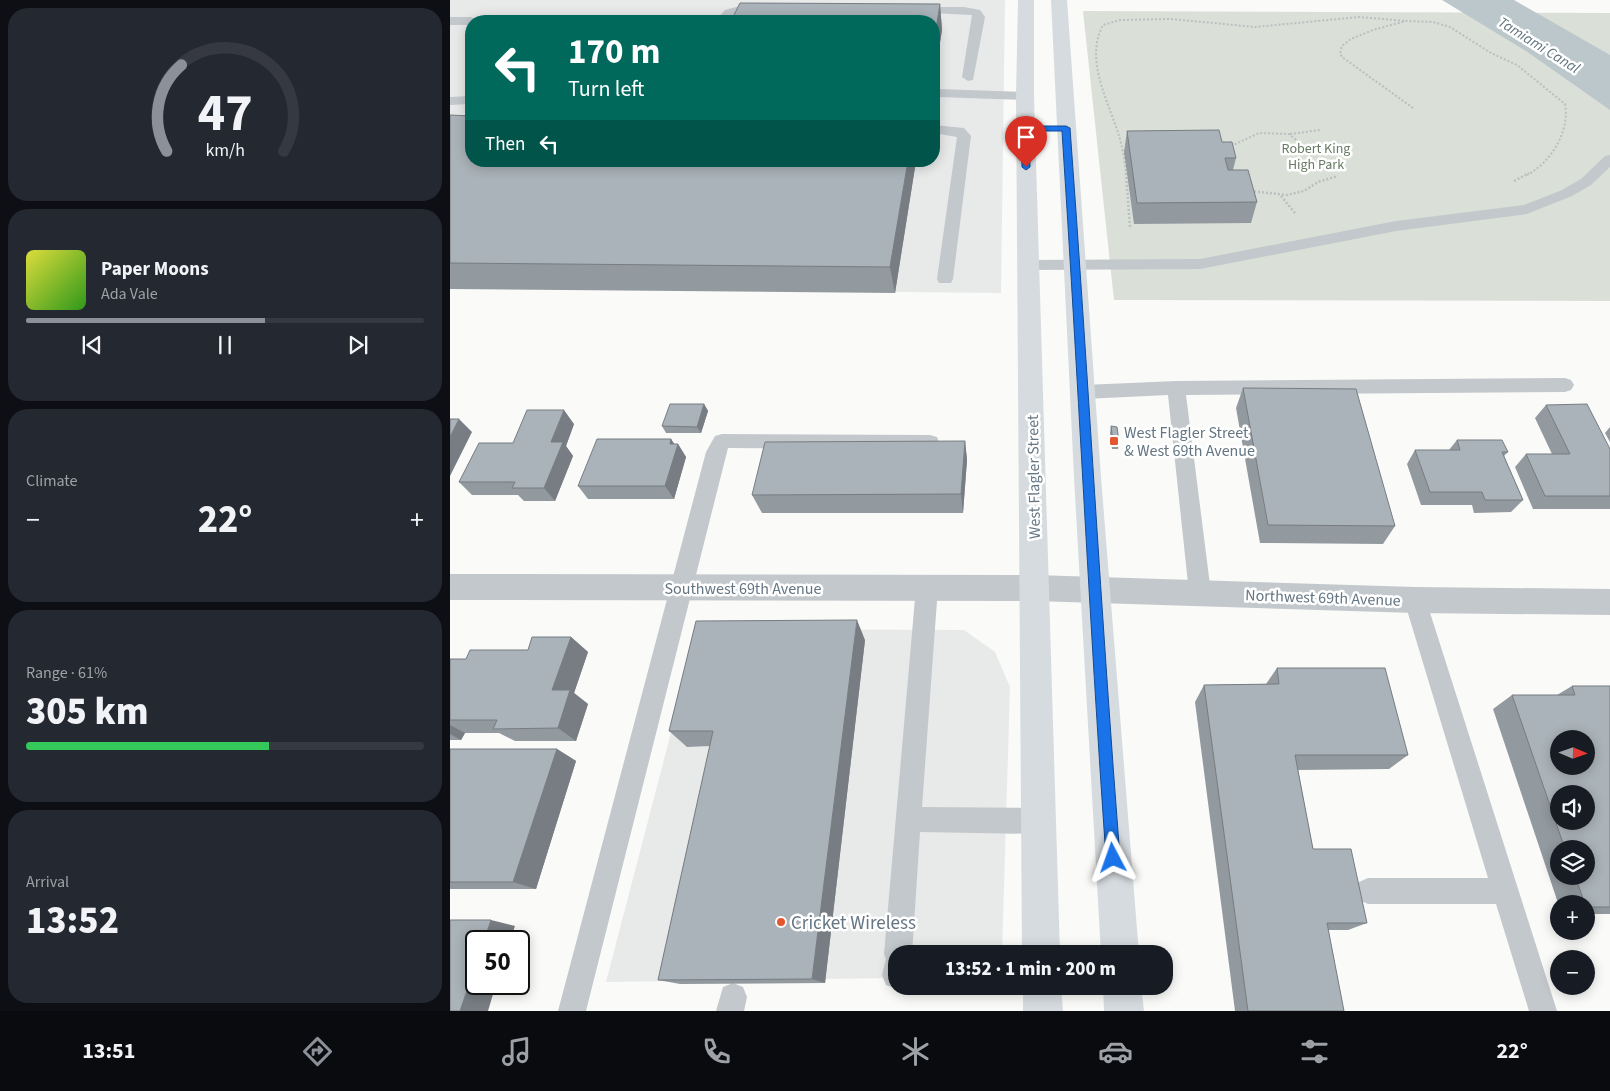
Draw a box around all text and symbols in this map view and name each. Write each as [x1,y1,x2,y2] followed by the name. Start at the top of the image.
[1494,12,1584,79] water label: Tamiami Canal
[568,27,660,77] text: 170 m
[485,35,550,100] icon: left
[568,73,644,105] text: Turn left
[198,77,252,151] text: 47
[1005,116,1047,167] pin
[1012,123,1040,151] icon: arrive
[535,130,563,158] icon: left
[485,131,525,158] text: Then
[205,138,245,163] text: km/h
[1282,139,1350,175] park label: Robert King High Park
[101,256,209,283] text: Paper Moons
[101,283,158,305] text: Ada Vale
[78,331,106,359] icon: previous
[211,331,239,359] icon: pause
[344,331,372,359] icon: next
[1022,414,1046,539] street label: West Flagler Street
[1124,422,1255,462] place label: West Flagler Street & West 69th Avenue
[1108,435,1120,447] marker: West Flagler Street & West 69th Avenue
[26,470,77,492] text: Climate
[198,493,252,547] text: 22°
[26,500,40,540] text: −
[410,500,424,540] text: +
[665,578,822,600] street label: Southwest 69th Avenue
[1245,584,1401,612] street label: Northwest 69th Avenue
[26,662,107,684] text: Range · 61%
[26,685,148,739] text: 305 km
[1550,730,1595,775] north arrow
[1550,730,1595,995] map controls
[1550,785,1595,830] button: sound
[1086,831,1138,883] position arrow
[1550,840,1595,885] button: layers
[26,871,69,893] text: Arrival
[26,894,119,948] text: 13:52
[1550,895,1595,940] button: +
[791,910,916,937] place label: Cricket Wireless
[775,916,787,928] marker: Cricket Wireless
[465,930,530,995] speed limit sign: 50
[1550,950,1595,995] button: −
[945,956,1116,983] text: 13:52 · 1 min · 200 m
[300,1034,335,1069] icon: directions
[499,1034,534,1069] icon: music
[699,1034,734,1069] icon: phone
[898,1034,933,1069] icon: climate
[1098,1034,1133,1069] icon: car
[1297,1034,1332,1069] icon: filters
[82,1035,135,1067] text: 13:51
[1496,1035,1528,1067] text: 22°

